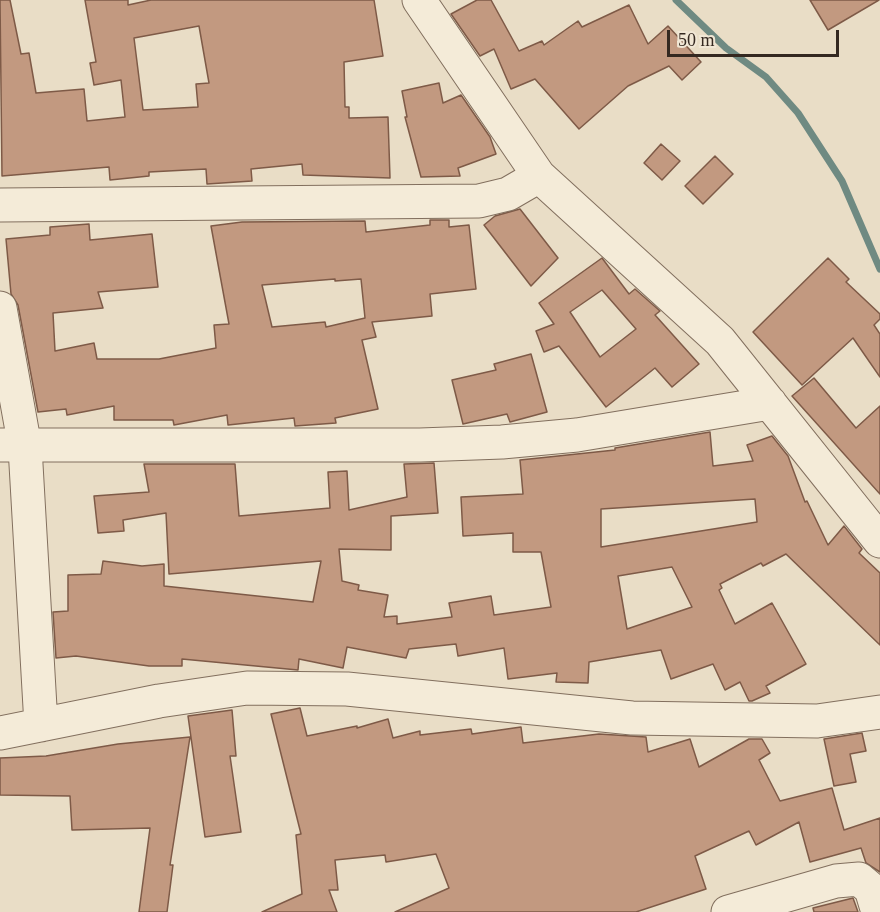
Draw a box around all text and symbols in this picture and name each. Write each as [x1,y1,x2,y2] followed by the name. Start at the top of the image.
[670,18,842,56] scale bar
[678,30,715,50] text: 50 m

